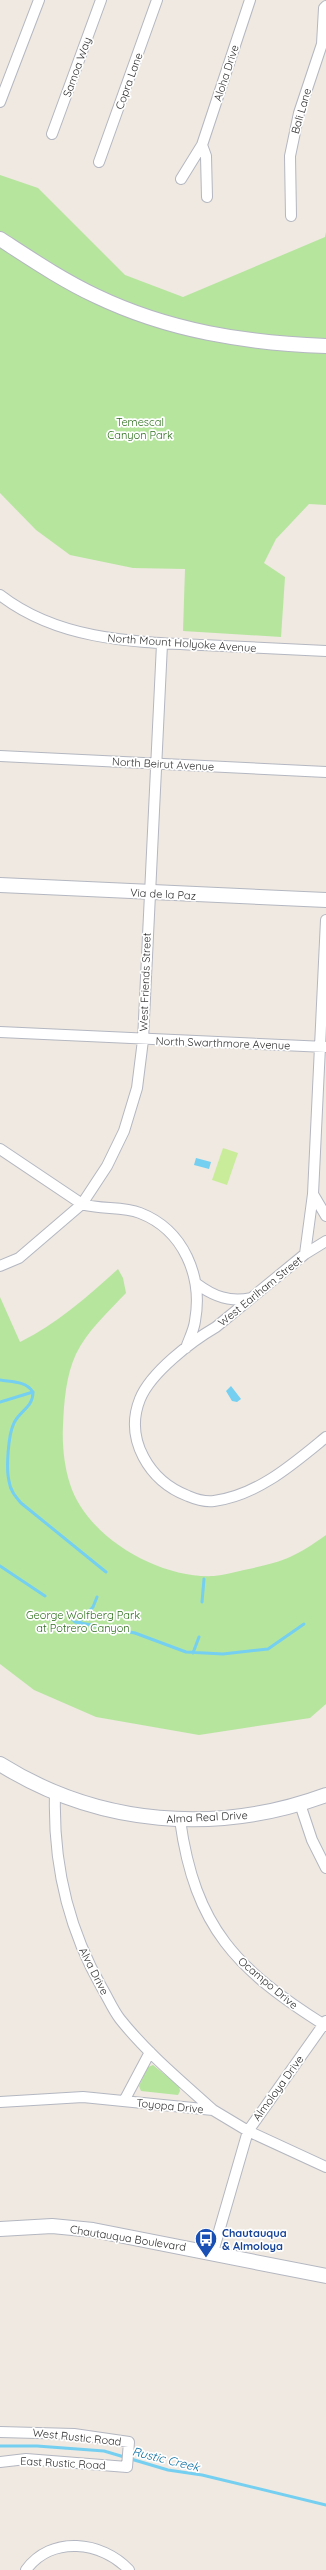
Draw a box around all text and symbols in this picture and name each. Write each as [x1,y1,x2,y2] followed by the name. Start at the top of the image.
[60,35,94,99] street label: Samoa Way
[210,43,242,103] street label: Aloha Drive
[112,51,146,111] street label: Copra Lane
[288,87,314,135] street label: Bali Lane
[107,415,173,442] park label: Temescal Canyon Park
[107,631,257,655] street label: North Mount Holyoke Avenue
[111,754,215,774] street label: North Beirut Avenue
[130,885,196,903] street label: Via de la Paz
[136,932,154,1032] street label: West Friends Street
[155,1034,291,1052] street label: North Swarthmore Avenue
[215,1253,305,1329] street label: West Earlham Street
[26,1608,140,1635] park label: George Wolfberg Park at Potrero Canyon
[166,1808,248,1826] street label: Alma Real Drive
[76,1945,112,1997] street label: Alva Drive
[235,1954,301,2012] street label: Ocampo Drive
[249,2052,307,2124] street label: Almoloya Drive
[136,2096,204,2116] street label: Toyopa Drive
[69,2222,187,2254] street label: Chautauqua Boulevard
[193,2226,219,2259] bus stop icon: Chautauqua & Almoloya
[222,2226,287,2253] place label: Chautauqua & Almoloya
[32,2425,122,2449] street label: West Rustic Road
[131,2443,203,2475] water label: Rustic Creek
[20,2454,106,2472] street label: East Rustic Road

